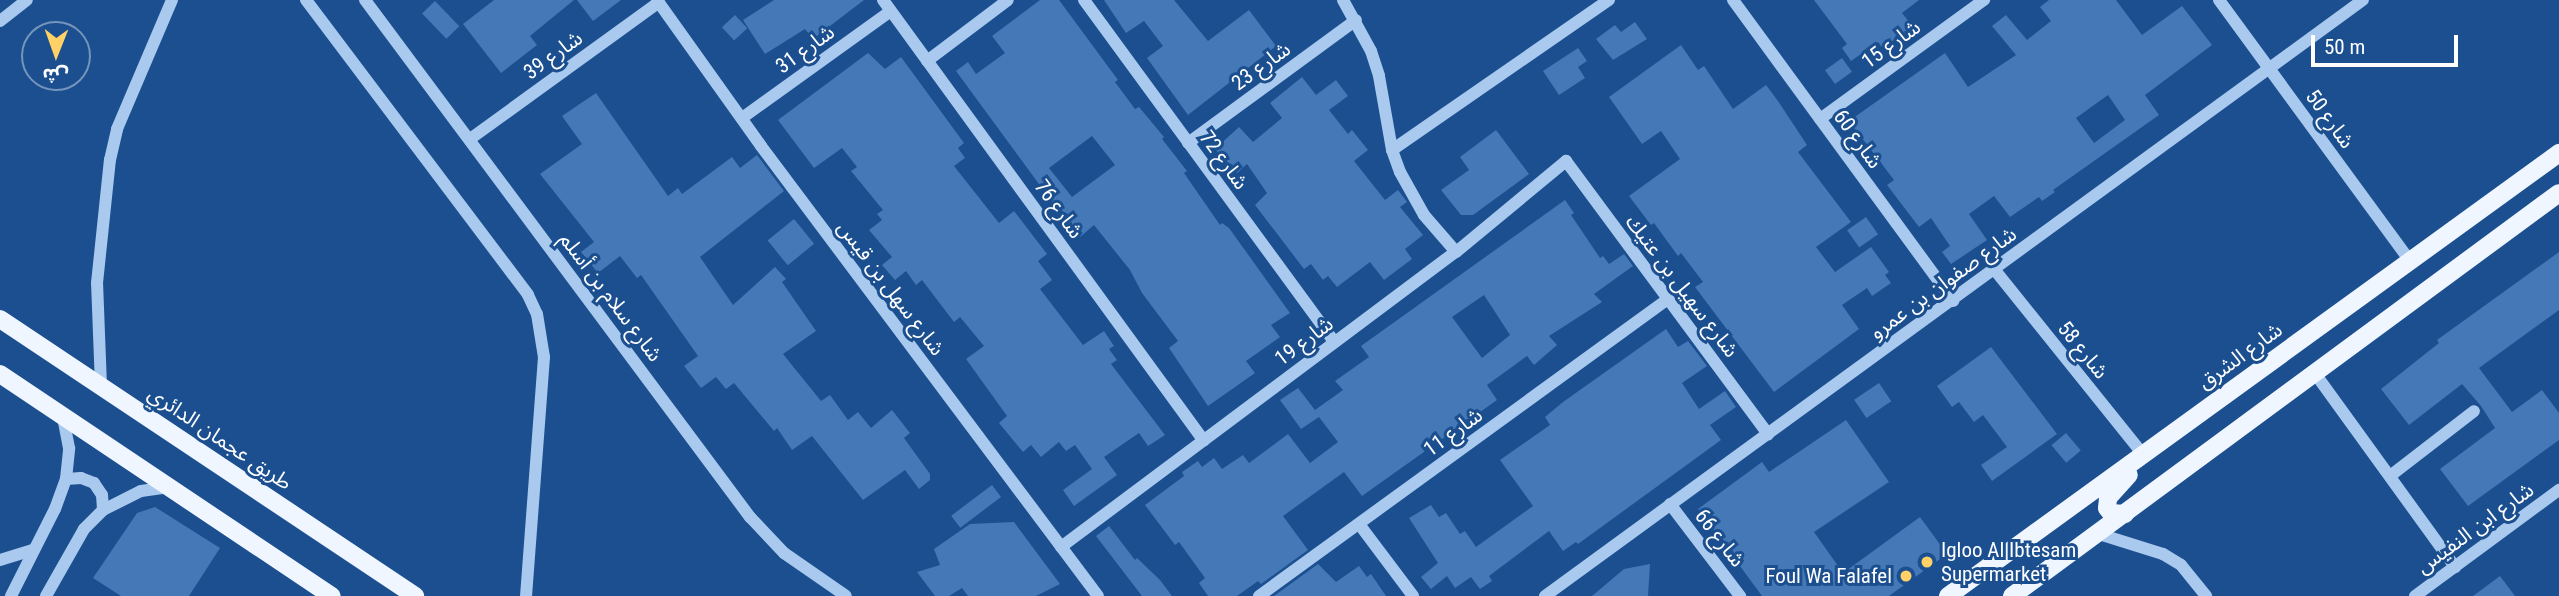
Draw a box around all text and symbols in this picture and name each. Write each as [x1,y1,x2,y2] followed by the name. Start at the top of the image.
[1857,14,1925,74] street label: شارع 15
[771,19,839,79] street label: شارع 31
[21,21,91,91] north arrow
[2314,21,2461,65] scale bar
[519,25,587,85] street label: شارع 39
[2324,35,2365,59] text: 50 m
[1227,36,1295,96] street label: شارع 23
[42,64,69,87] text: ش
[2300,85,2360,153] street label: شارع 50
[1828,105,1888,173] street label: شارع 60
[1194,126,1254,194] street label: شارع 72
[1029,175,1089,243] street label: شارع 76
[1620,210,1744,362] street label: شارع سهيل بن عتيك
[832,215,950,361] street label: شارع سهل بن قيس
[1865,221,2021,345] street label: شارع صفوان بن عمرو
[554,227,668,367] street label: شارع سلام بن أسلم
[1270,311,1338,371] street label: شارع 19
[2052,316,2114,384] street label: شارع 58
[2193,317,2287,395] street label: شارع الشرق
[143,381,297,495] street label: طريق عجمان الدائري
[1419,402,1487,462] street label: شارع 11
[2411,477,2539,579] street label: شارع ابن النفيس
[1690,504,1750,572] street label: شارع 66
[1941,537,2076,587] place label: Igloo Al Ibtesam Supermarket
[1919,554,1935,570] marker: Igloo Al Ibtesam Supermarket
[1765,563,1892,589] place label: Foul Wa Falafel
[1898,568,1914,584] marker: Foul Wa Falafel

